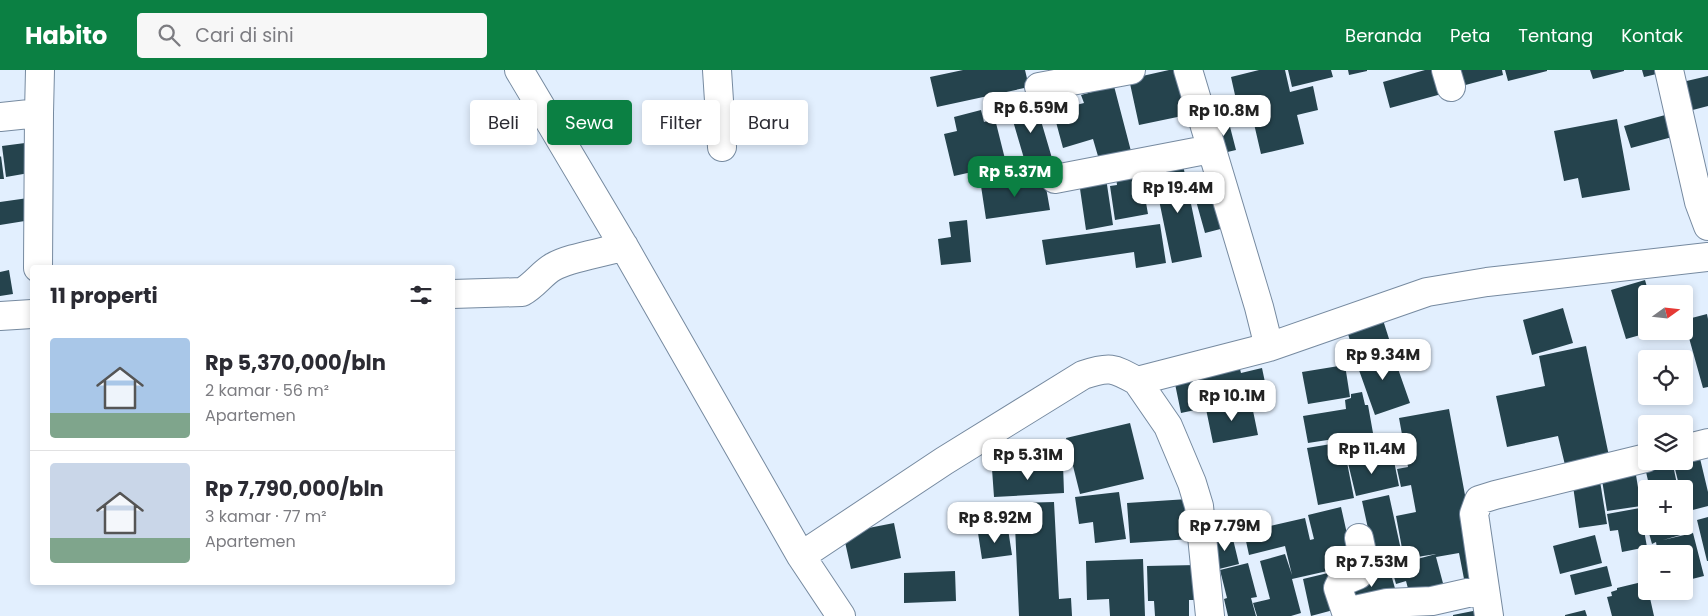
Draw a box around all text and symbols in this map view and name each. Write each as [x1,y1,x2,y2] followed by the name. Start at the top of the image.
[137,13,487,58] search box
[25,19,107,52] text: Habito
[155,21,183,49] icon: search
[195,22,294,49] text: Cari di sini
[1345,23,1422,48] text: Beranda
[1450,23,1490,48] text: Peta
[1518,23,1593,48] text: Tentang
[1621,23,1683,48] text: Kontak
[979,92,1083,134] pin: Rp 6.59M
[1172,94,1276,137] pin: Rp 10.8M
[994,96,1068,119] text: Rp 6.59M
[1189,99,1259,122] text: Rp 10.8M
[470,100,537,145] chip: Beli
[547,100,632,145] chip: Sewa
[642,100,720,145] chip: Filter
[730,100,808,145] chip: Baru
[963,156,1067,198] pin: Rp 5.37M
[979,160,1051,183] text: Rp 5.37M
[1126,172,1230,214] pin: Rp 19.4M
[1143,176,1213,199] text: Rp 19.4M
[50,281,158,310] text: 11 properti
[407,281,435,309] icon: filters
[1638,285,1692,340] north arrow
[1638,285,1693,600] map controls
[1331,338,1435,381] pin: Rp 9.34M
[1346,343,1420,366] text: Rp 9.34M
[205,348,386,377] text: Rp 5,370,000/bln
[1638,350,1693,405] button: locate
[90,358,150,418] icon: home
[205,379,329,402] text: 2 kamar · 56 m²
[1180,380,1284,422] pin: Rp 10.1M
[1199,384,1265,407] text: Rp 10.1M
[205,404,296,427] text: Apartemen
[1638,415,1693,470] button: layers
[1320,432,1424,475] pin: Rp 11.4M
[1339,437,1405,460] text: Rp 11.4M
[976,438,1080,481] pin: Rp 5.31M
[993,443,1063,466] text: Rp 5.31M
[205,474,384,503] text: Rp 7,790,000/bln
[1638,480,1693,535] button: +
[90,483,150,543] icon: home
[943,502,1047,544] pin: Rp 8.92M
[205,505,326,528] text: 3 kamar · 77 m²
[958,506,1032,529] text: Rp 8.92M
[1173,510,1277,552] pin: Rp 7.79M
[1190,514,1260,537] text: Rp 7.79M
[205,530,296,553] text: Apartemen
[1638,545,1693,600] button: −
[1320,546,1424,588] pin: Rp 7.53M
[1336,550,1408,573] text: Rp 7.53M

